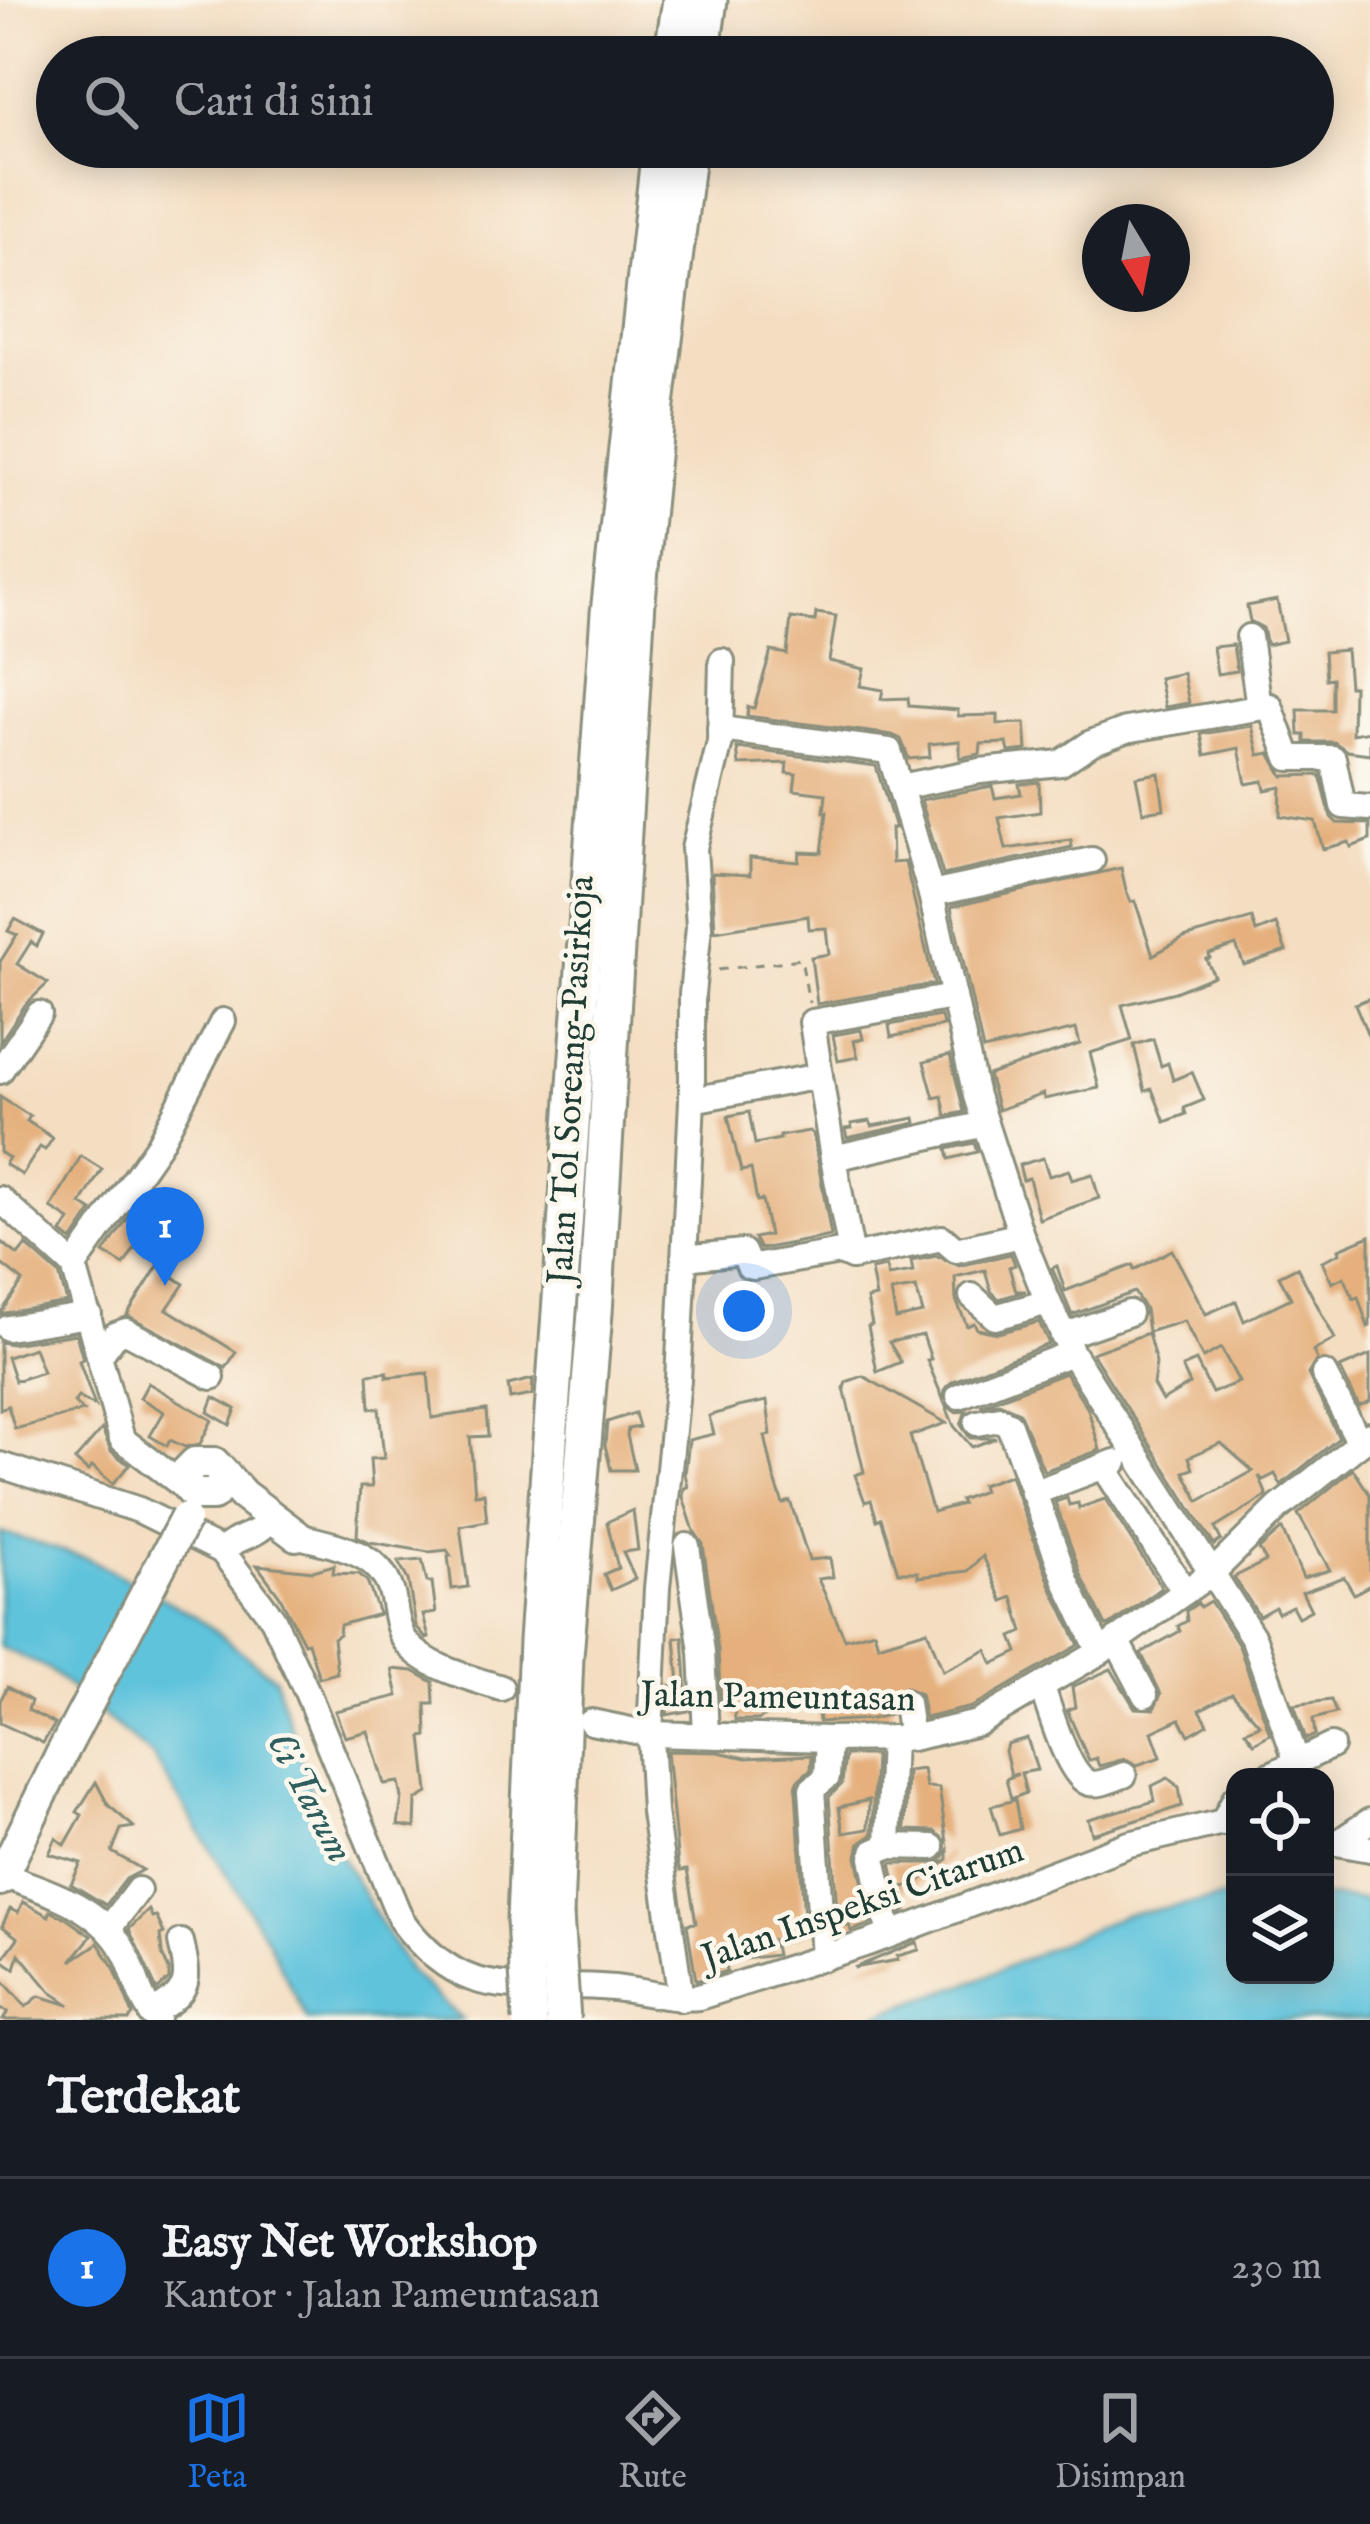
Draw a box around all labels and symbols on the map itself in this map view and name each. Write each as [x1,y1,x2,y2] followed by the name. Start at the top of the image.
[1082,204,1190,312] north arrow
[538,874,606,1290] street label: Jalan Tol Soreang–Pasirkoja
[126,1187,204,1286] pin: 1
[714,1281,774,1341] your location
[636,1673,916,1723] street label: Jalan Pameuntasan
[254,1724,364,1871] water label: Ci Tarum
[692,1828,1030,1983] street label: Jalan Inspeksi Citarum

